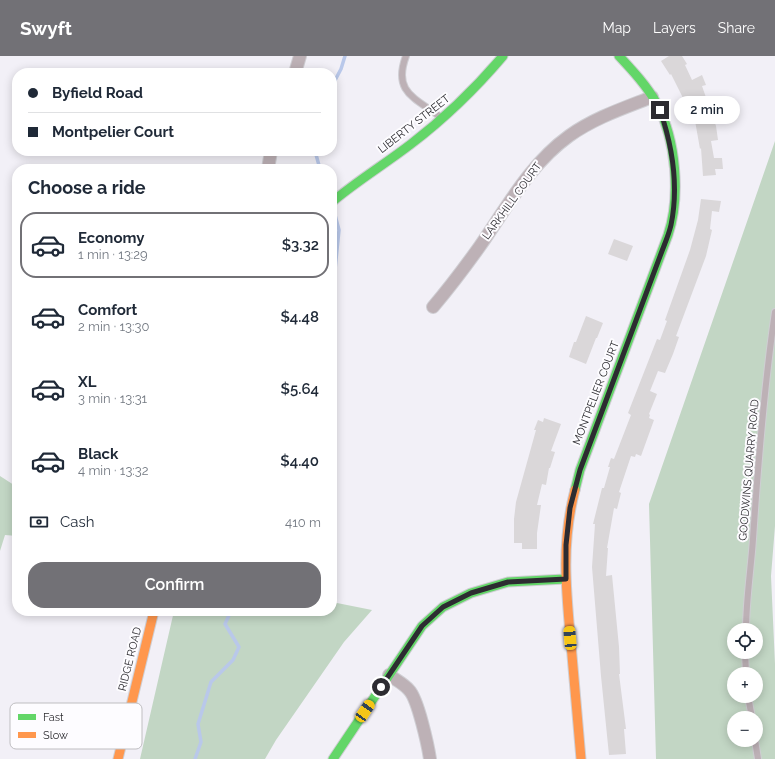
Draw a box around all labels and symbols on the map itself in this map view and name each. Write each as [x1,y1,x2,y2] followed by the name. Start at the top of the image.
[376,92,453,156] street label: LIBERTY STREET
[674,96,740,124] callout: 2 min
[651,101,669,119] route end
[480,160,544,242] street label: LARKHILL COURT
[570,339,622,447] street label: MONTPELIER COURT
[736,399,762,541] street label: GOODWINS QUARRY ROAD
[116,625,144,692] street label: RIDGE ROAD
[563,626,577,650] car
[372,678,390,696] route start
[353,698,377,724] car
[10,703,142,749] legend
[43,711,64,724] text: Fast
[43,729,68,742] text: Slow

